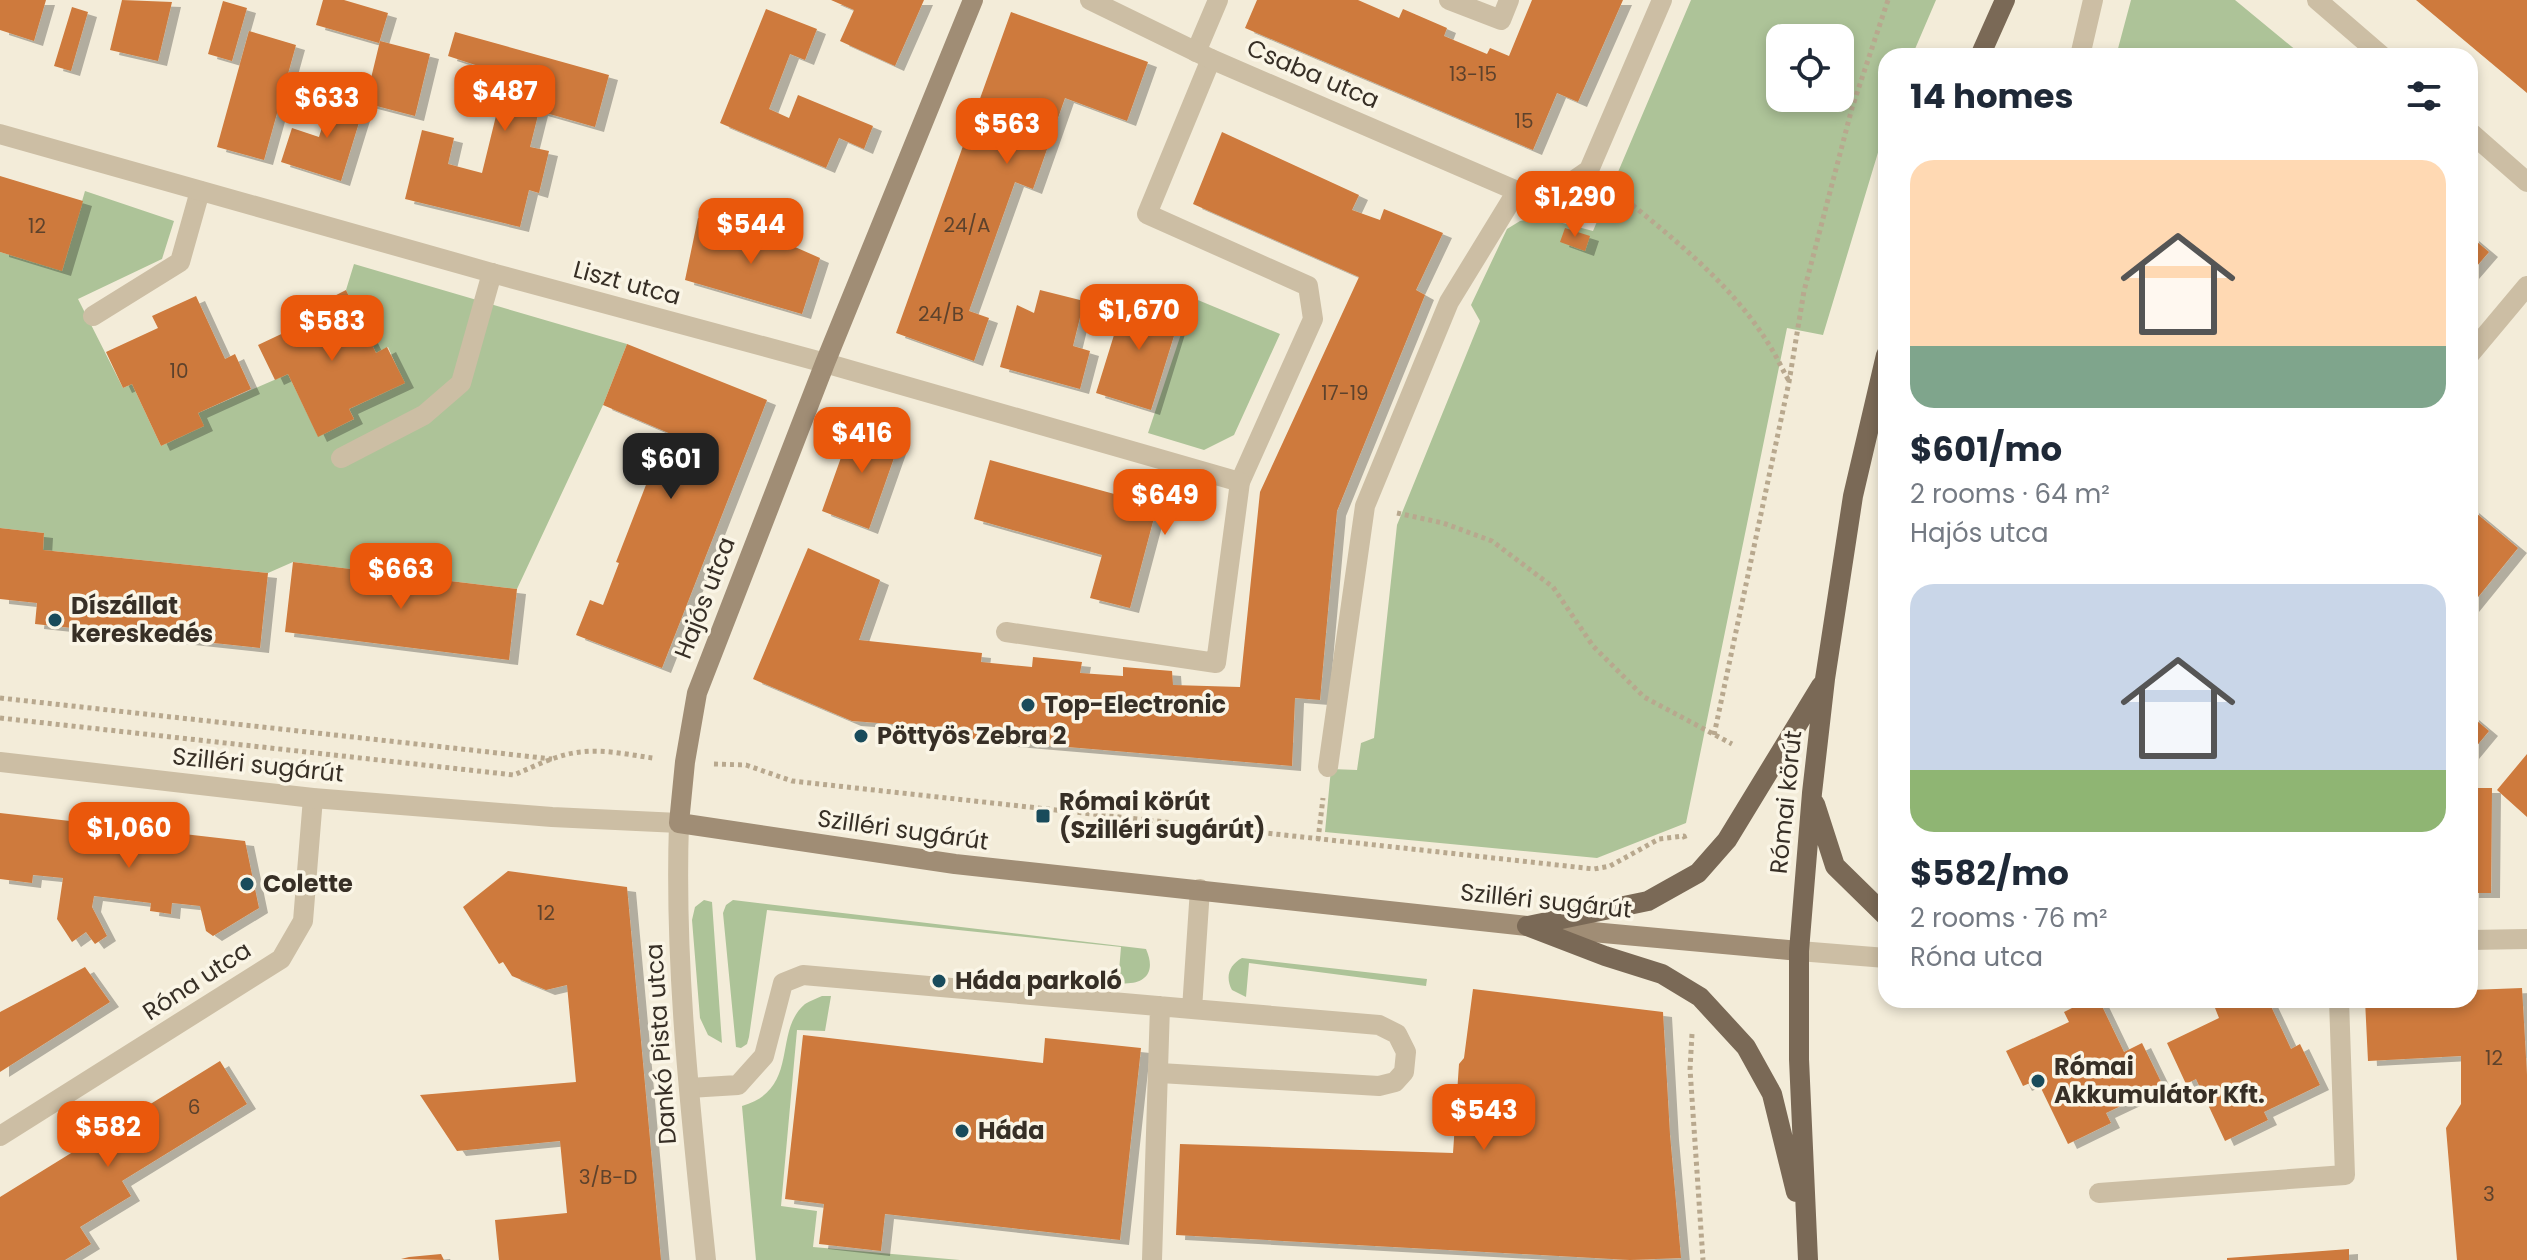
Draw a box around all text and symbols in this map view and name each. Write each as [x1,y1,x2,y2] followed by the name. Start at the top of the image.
[1766,24,1854,112] map controls
[1766,24,1854,112] button: locate
[1242,31,1385,116] street label: Csaba utca
[1449,60,1497,88] house number: 13-15
[458,65,552,133] pin: $487
[280,72,374,140] pin: $633
[1910,72,2074,120] text: 14 homes
[472,73,538,109] text: $487
[2402,74,2446,118] icon: filters
[294,80,360,116] text: $633
[960,98,1054,166] pin: $563
[974,106,1040,142] text: $563
[1515,107,1533,135] house number: 15
[1510,171,1640,239] pin: $1,290
[1534,179,1616,215] text: $1,290
[704,198,798,266] pin: $544
[716,206,786,242] text: $544
[943,211,991,239] house number: 24/A
[28,212,46,240] house number: 12
[2106,212,2250,356] icon: home
[570,252,684,313] street label: Liszt utca
[1074,284,1204,352] pin: $1,670
[1098,292,1180,328] text: $1,670
[285,295,379,363] pin: $583
[918,300,964,328] house number: 24/B
[299,303,365,339] text: $583
[170,357,188,385] house number: 10
[1321,379,1369,407] house number: 17-19
[815,407,909,475] pin: $416
[831,415,893,451] text: $416
[1910,425,2062,473] text: $601/mo
[624,433,718,501] pin: $601
[641,441,701,477] text: $601
[1118,469,1212,537] pin: $649
[1910,476,2110,512] text: 2 rooms · 64 m²
[1131,477,1199,513] text: $649
[1910,515,2049,551] text: Hajós utca
[666,532,743,663] street label: Hajós utca
[354,543,448,611] pin: $663
[368,551,434,587] text: $663
[71,589,213,650] place label: Díszállat kereskedés
[46,611,64,629] marker: Díszállat kereskedés
[2106,636,2250,780] icon: home
[1044,688,1226,721] place label: Top-Electronic
[1019,696,1037,714] marker: Top-Electronic
[877,719,1066,752] place label: Pöttyös Zebra 2
[852,727,870,745] marker: Pöttyös Zebra 2
[1762,729,1809,875] street label: Római körút
[171,739,345,790] street label: Szilléri sugárút
[1059,785,1265,846] place label: Római körút (Szilléri sugárút)
[815,801,991,858] street label: Szilléri sugárút
[64,802,194,870] pin: $1,060
[1034,807,1052,825] marker: Római körút (Szilléri sugárút)
[87,810,171,846] text: $1,060
[1910,849,2069,897] text: $582/mo
[263,867,353,900] place label: Colette
[238,875,256,893] marker: Colette
[1459,875,1633,926] street label: Szilléri sugárút
[537,899,555,927] house number: 12
[1910,900,2108,936] text: 2 rooms · 76 m²
[136,933,257,1028] street label: Róna utca
[1910,939,2043,975] text: Róna utca
[637,942,684,1146] street label: Dankó Pista utca
[955,964,1122,997] place label: Háda parkoló
[930,972,948,990] marker: Háda parkoló
[2485,1044,2503,1072] house number: 12
[2054,1050,2265,1111] place label: Római Akkumulátor Kft.
[2029,1072,2047,1090] marker: Római Akkumulátor Kft.
[1437,1084,1531,1152] pin: $543
[1450,1092,1518,1128] text: $543
[188,1093,200,1121] house number: 6
[61,1101,155,1169] pin: $582
[75,1109,141,1145] text: $582
[978,1114,1044,1147] place label: Háda
[953,1122,971,1140] marker: Háda
[579,1163,637,1191] house number: 3/B-D
[2483,1180,2495,1208] house number: 3

